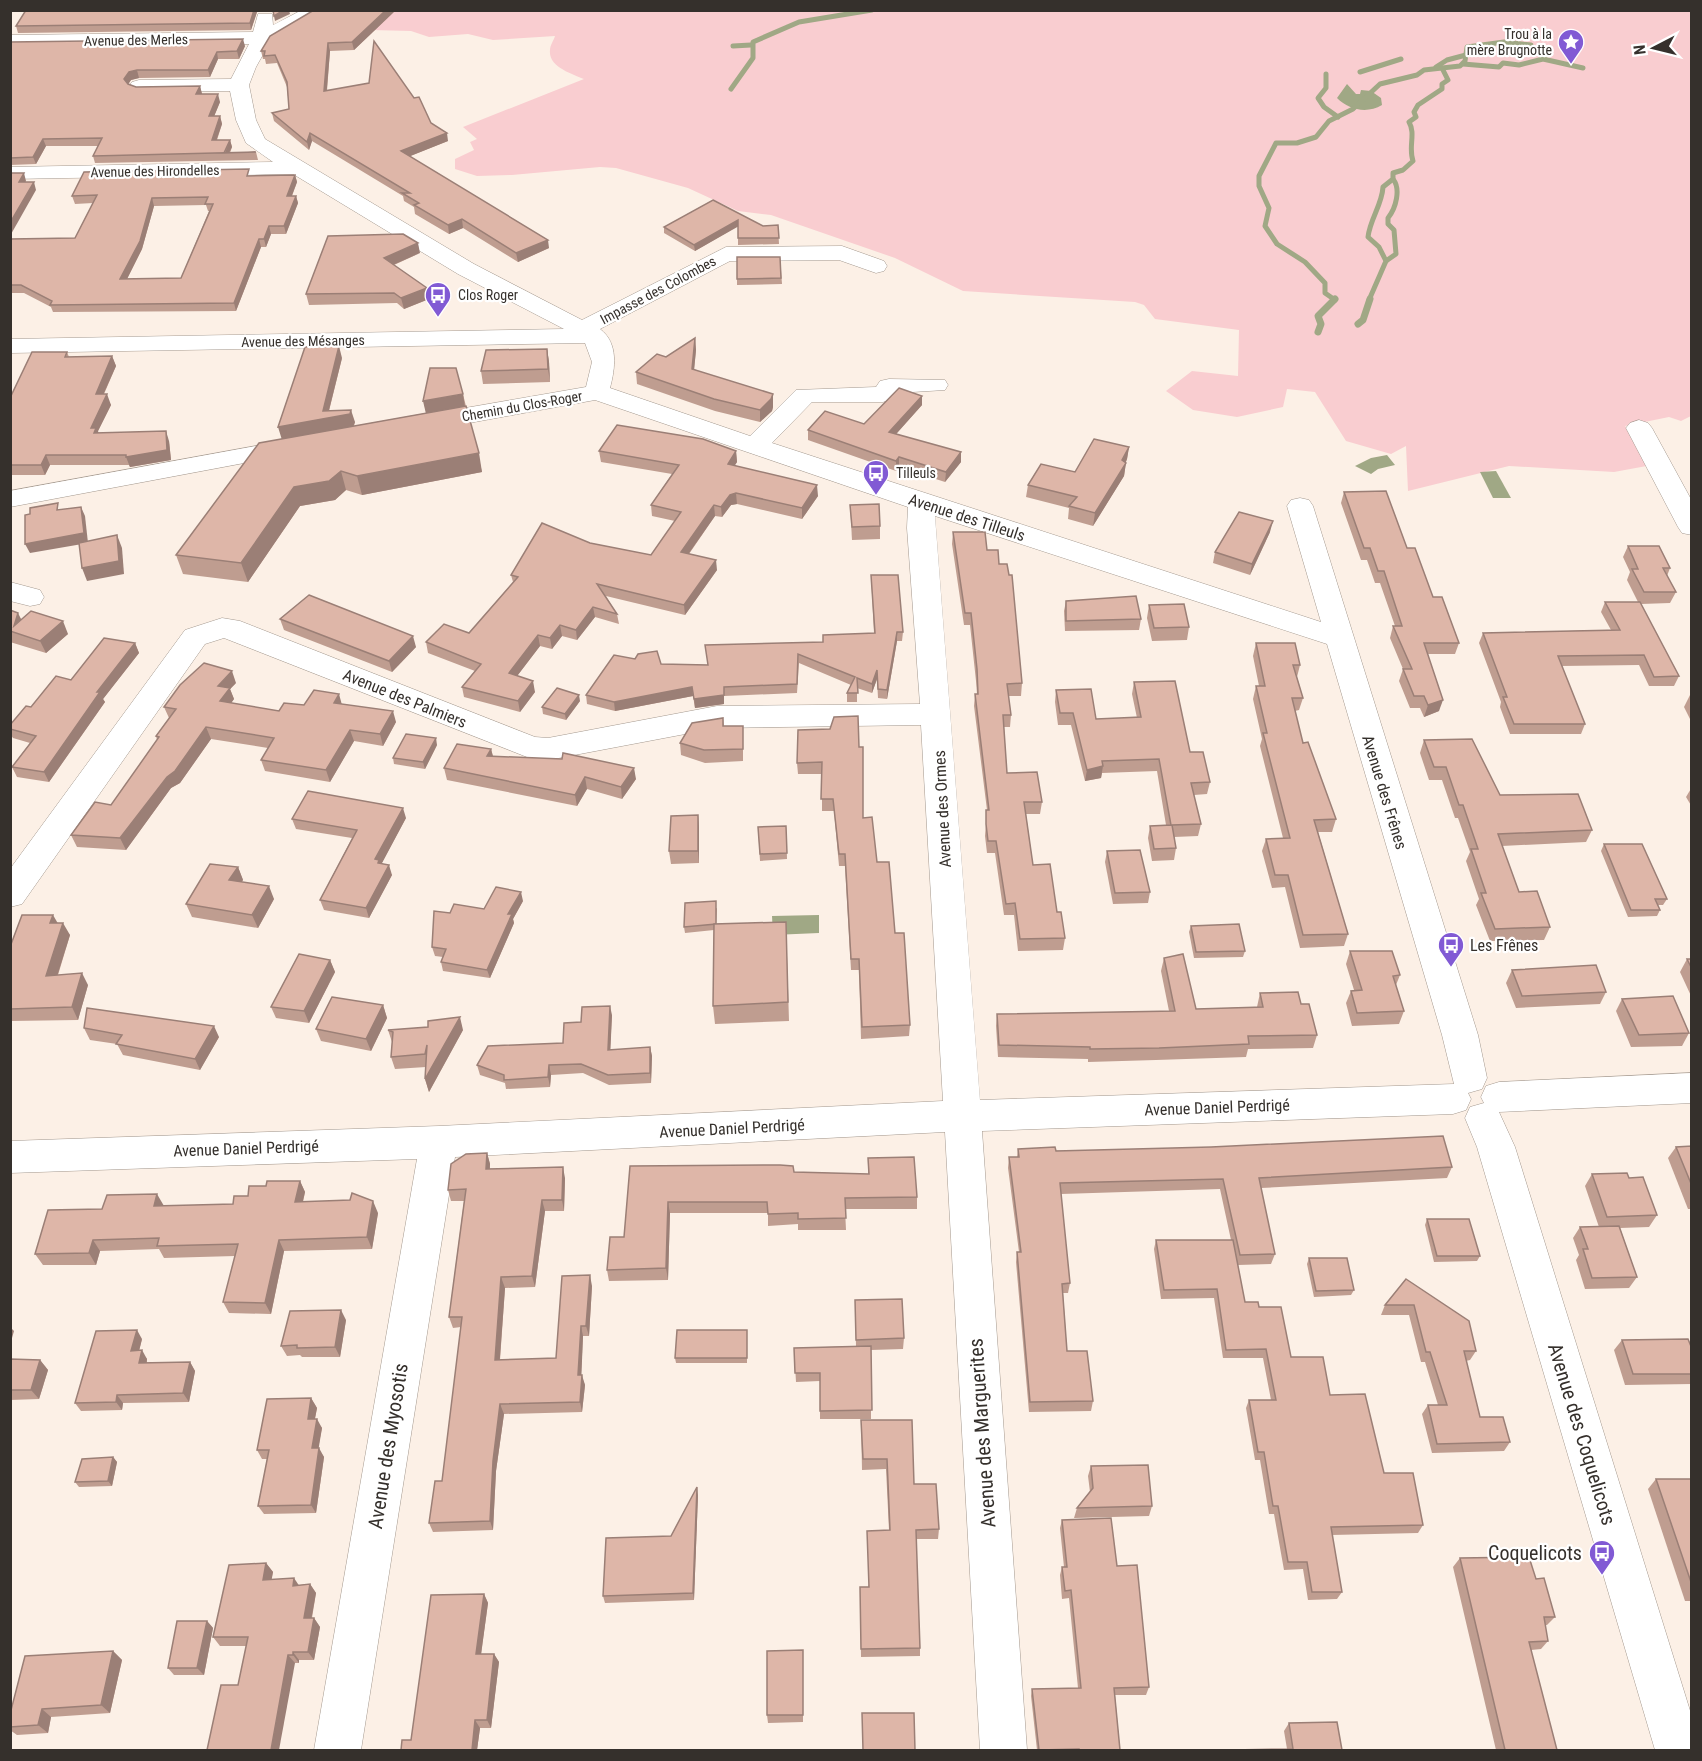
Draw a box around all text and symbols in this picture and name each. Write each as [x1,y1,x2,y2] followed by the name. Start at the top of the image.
[1624,18,1684,78] north arrow
[1467,26,1552,58] place label: Trou à la mère Brugnotte
[1556,27,1586,65] place icon: Trou à la mère Brugnotte
[84,31,188,49] street label: Avenue des Merles
[1630,44,1650,56] text: N
[90,162,220,180] street label: Avenue des Hirondelles
[597,253,719,327] street label: Impasse des Colombes
[423,280,453,318] bus stop icon: Clos Roger
[458,287,518,303] place label: Clos Roger
[241,332,365,350] street label: Avenue des Mésanges
[460,388,584,424] street label: Chemin du Clos-Roger
[861,458,891,496] bus stop icon: Tilleuls
[896,465,936,481] place label: Tilleuls
[906,490,1027,545] street label: Avenue des Tilleuls
[340,665,469,732] street label: Avenue des Palmiers
[1358,733,1411,852] street label: Avenue des Frênes
[930,750,955,868] street label: Avenue des Ormes
[1436,930,1466,968] bus stop icon: Les Frênes
[1470,936,1538,955] place label: Les Frênes
[1144,1095,1290,1120] street label: Avenue Daniel Perdrigé
[659,1115,805,1142] street label: Avenue Daniel Perdrigé
[173,1136,319,1161] street label: Avenue Daniel Perdrigé
[963,1338,1001,1528] street label: Avenue des Marguerites
[1543,1340,1621,1528] street label: Avenue des Coquelicots
[363,1362,413,1530] street label: Avenue des Myosotis
[1587,1538,1617,1576] bus stop icon: Coquelicots
[1488,1541,1582,1565] place label: Coquelicots

